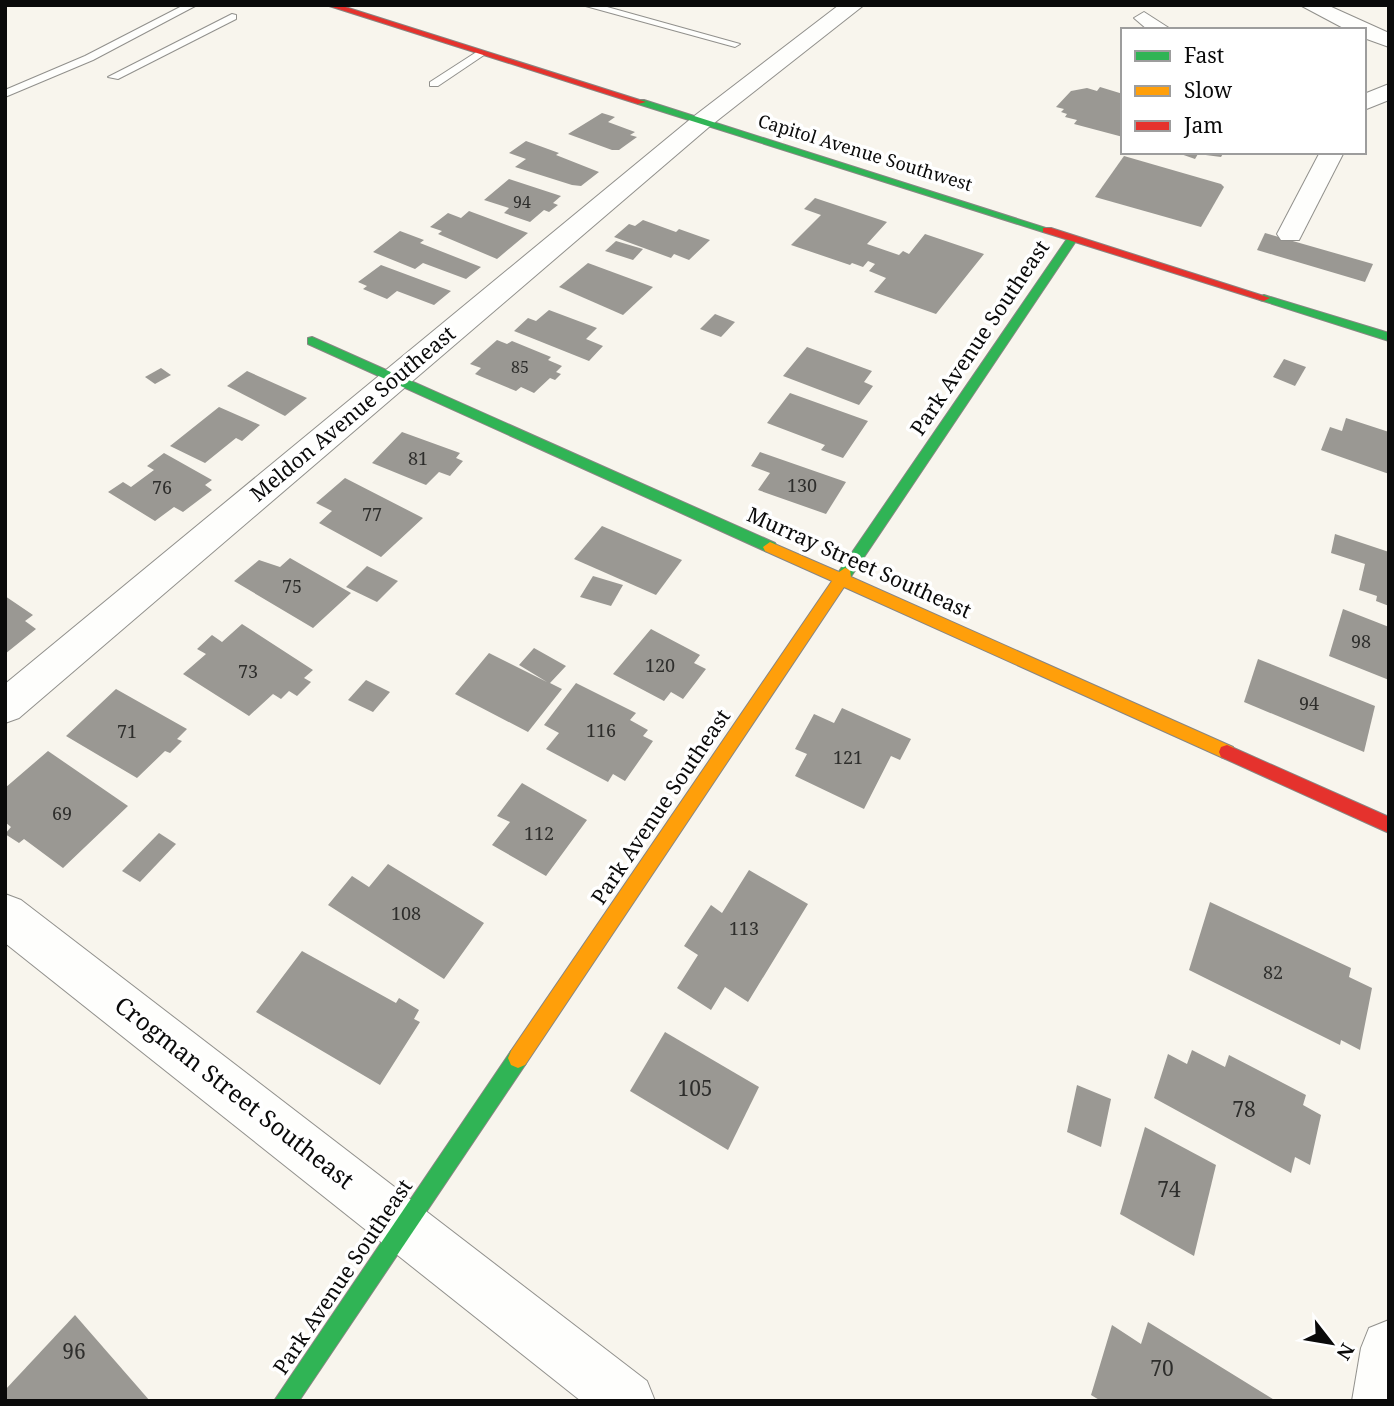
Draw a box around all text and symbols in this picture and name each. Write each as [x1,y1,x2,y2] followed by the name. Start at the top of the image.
[1121,28,1366,154] legend
[1184,41,1224,69] text: Fast
[1184,76,1233,104] text: Slow
[755,108,975,196] street label: Capitol Avenue Southwest
[1183,111,1223,139] text: Jam
[513,191,531,213] house number: 94
[903,234,1055,441] street label: Park Avenue Southeast
[244,319,461,507] street label: Meldon Avenue Southeast
[511,356,529,378] house number: 85
[408,446,428,470] house number: 81
[787,473,817,497] house number: 130
[152,475,172,499] house number: 76
[743,500,976,624] street label: Murray Street Southeast
[362,502,382,526] house number: 77
[282,574,302,598] house number: 75
[1351,629,1371,653] house number: 98
[645,653,675,677] house number: 120
[238,659,258,683] house number: 73
[1299,691,1319,715] house number: 94
[584,703,736,910] street label: Park Avenue Southeast
[586,718,616,742] house number: 116
[117,719,137,743] house number: 71
[833,745,863,769] house number: 121
[52,801,72,825] house number: 69
[524,821,554,845] house number: 112
[391,901,421,925] house number: 108
[729,916,759,940] house number: 113
[1263,960,1283,984] house number: 82
[108,988,361,1196] street label: Crogman Street Southeast
[677,1074,713,1102] house number: 105
[1232,1095,1256,1123] house number: 78
[266,1173,418,1380] street label: Park Avenue Southeast
[1157,1175,1181,1203] house number: 74
[1296,1308,1366,1378] north arrow
[62,1337,86,1365] house number: 96
[1331,1339,1361,1365] text: N
[1150,1354,1174,1382] house number: 70

